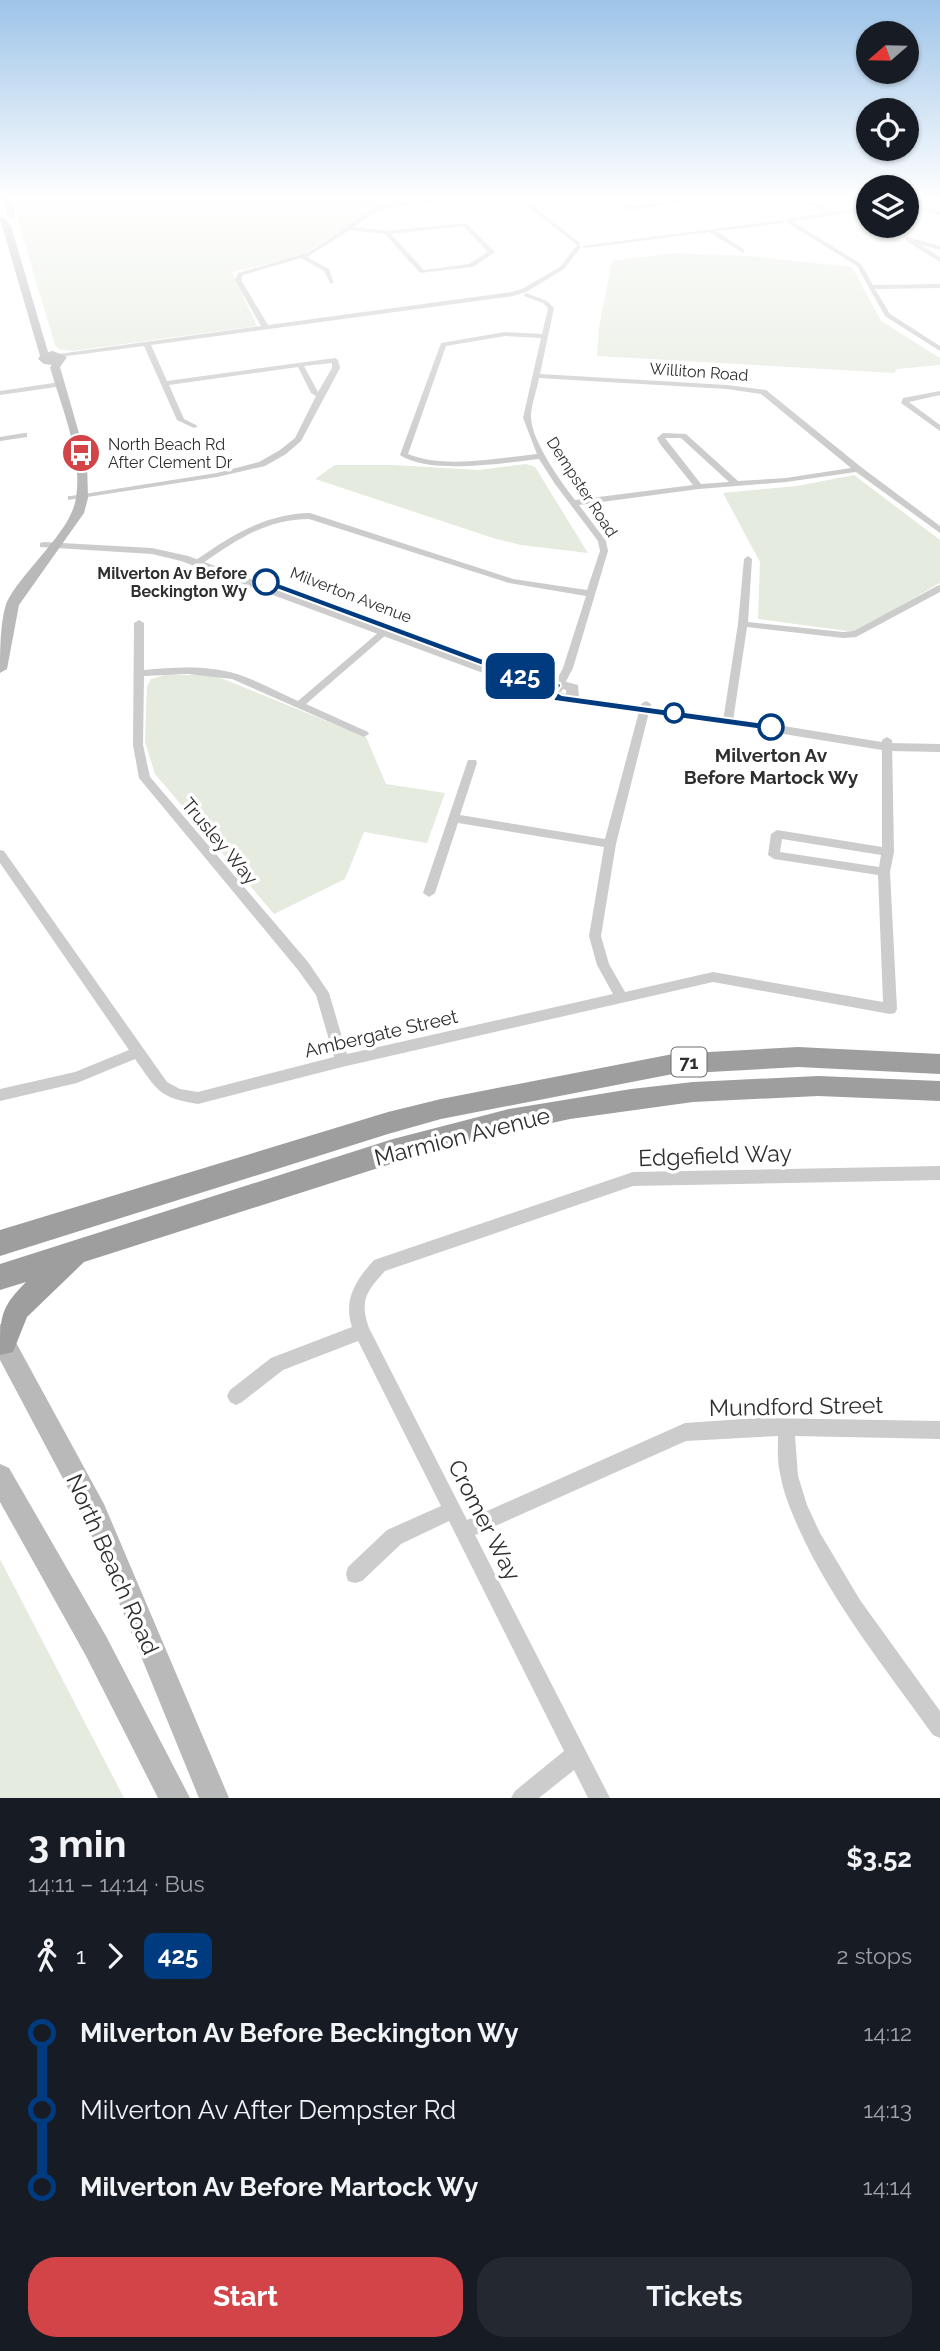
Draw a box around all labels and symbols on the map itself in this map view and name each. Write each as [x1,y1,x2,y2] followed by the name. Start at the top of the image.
[856,21,919,84] north arrow
[649,359,749,385] street label: Williton Road
[60,432,102,474] bus stop icon: North Beach Rd After Clement Dr
[543,433,621,541] street label: Dempster Road
[108,435,233,472] place label: North Beach Rd After Clement Dr
[288,563,414,627] street label: Milverton Avenue
[97,564,247,601] place label: Milverton Av Before Beckington Wy
[253,569,279,595] marker: Milverton Av Before Beckington Wy
[480,653,560,699] line badge: 425
[664,703,684,723] unlabelled marker
[758,714,784,740] marker: Milverton Av Before Martock Wy
[684,744,859,788] place label: Milverton Av Before Martock Wy
[177,793,263,889] street label: Trusley Way
[302,1005,460,1061] street label: Ambergate Street
[672,1048,706,1077] road number: 71
[372,1101,552,1171] street label: Marmion Avenue
[638,1139,792,1171] street label: Edgefield Way
[709,1391,884,1421] street label: Mundford Street
[443,1455,527,1585] street label: Cromer Way
[61,1470,165,1658] street label: North Beach Road

